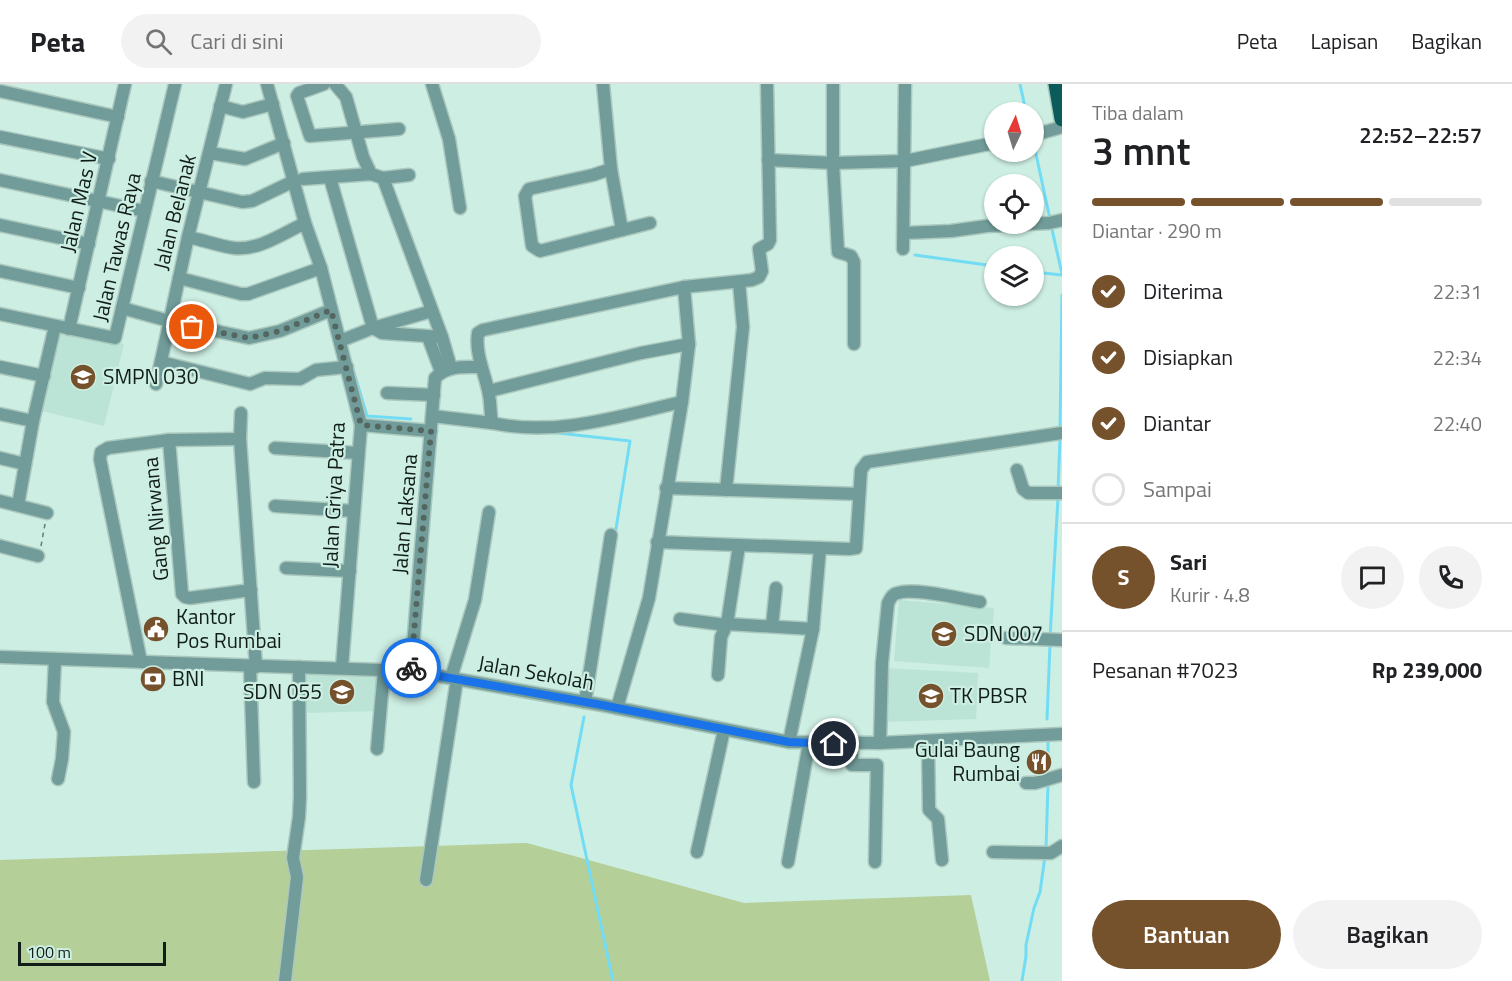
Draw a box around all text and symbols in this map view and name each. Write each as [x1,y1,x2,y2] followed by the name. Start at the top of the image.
[121,14,541,68] search box
[30,20,85,63] text: Peta
[190,24,284,58] text: Cari di sini
[142,25,175,58] icon: search
[1237,25,1278,57] text: Peta
[1311,25,1378,57] text: Lapisan
[1411,25,1482,57] text: Bagikan
[1092,97,1184,128] text: Tiba dalam
[984,102,1044,162] north arrow
[984,102,1044,306] map controls
[1359,118,1482,152] text: 22:52–22:57
[1092,121,1190,180] text: 3 mnt
[51,148,105,255] street label: Jalan Mas V
[144,150,204,273] street label: Jalan Belanak
[83,169,149,325] street label: Jalan Tawas Raya
[984,174,1044,234] button: locate
[1092,215,1222,246] text: Diantar · 290 m
[984,246,1044,306] button: layers
[1143,274,1223,308] text: Diterima
[1092,275,1125,308] icon: check
[1433,276,1482,307] text: 22:31
[166,301,217,352] pin
[175,310,208,343] icon: bag
[1143,340,1233,374] text: Disiapkan
[1092,341,1125,374] icon: check
[1433,342,1482,373] text: 22:34
[103,360,199,392] place label: SMPN 030
[68,362,98,392] school or university icon: SMPN 030
[1143,406,1211,440] text: Diantar
[1092,407,1125,440] icon: check
[1433,408,1482,439] text: 22:40
[313,421,353,569] street label: Jalan Griya Patra
[383,452,425,575] street label: Jalan Laksana
[134,455,176,582] street label: Gang Nirwana
[1143,472,1212,506] text: Sampai
[1170,545,1207,579] text: Sari
[1341,546,1404,609] button: chat
[1419,546,1482,609] button: phone
[1118,560,1129,594] text: S
[1170,579,1250,610] text: Kurir · 4.8
[176,600,282,656] place label: Kantor Pos Rumbai
[141,614,171,644] public building icon: Kantor Pos Rumbai
[964,617,1043,649] place label: SDN 007
[929,619,959,649] school or university icon: SDN 007
[381,638,441,698] courier
[476,646,597,698] street label: Jalan Sekolah
[395,652,428,685] icon: bike
[1092,653,1238,687] text: Pesanan #7023
[1372,653,1482,687] text: Rp 239,000
[172,662,204,694] place label: BNI
[138,664,168,694] bank icon: BNI
[243,675,322,707] place label: SDN 055
[327,677,357,707] school or university icon: SDN 055
[950,679,1027,711] place label: TK PBSR
[916,681,946,711] school or university icon: TK PBSR
[808,718,859,769] pin
[817,727,850,760] icon: home
[915,733,1020,789] place label: Gulai Baung Rumbai
[1024,747,1054,777] restaurant icon: Gulai Baung Rumbai
[1092,900,1281,969] button: Bantuan
[1293,900,1482,969] button: Bagikan
[18,939,166,966] scale bar
[27,940,71,964] text: 100 m

